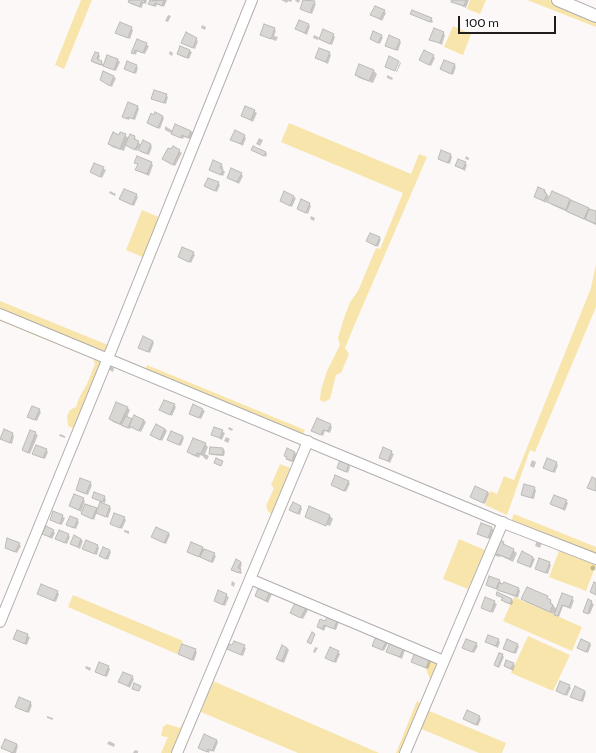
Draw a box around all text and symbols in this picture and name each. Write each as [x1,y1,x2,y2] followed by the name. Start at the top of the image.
[460,8,558,34] scale bar
[465,15,499,30] text: 100 m

